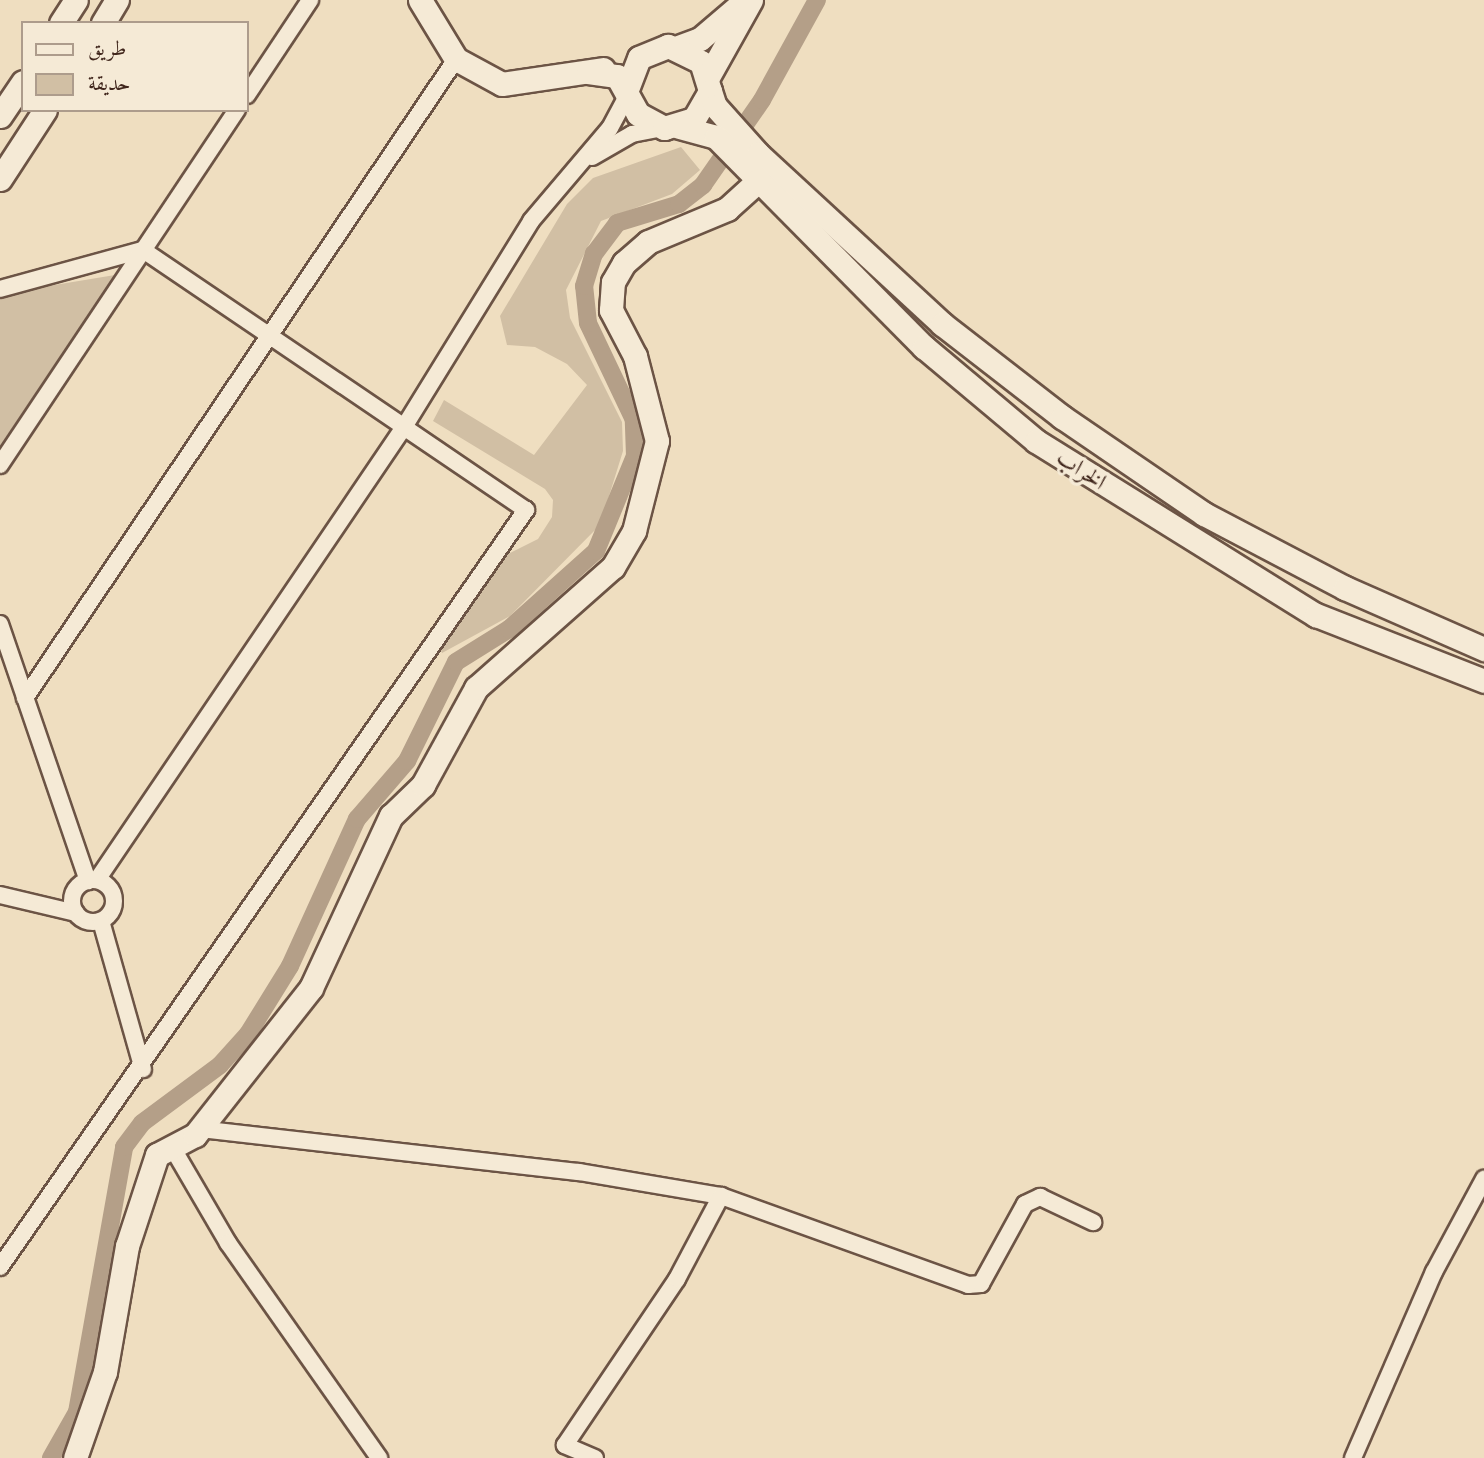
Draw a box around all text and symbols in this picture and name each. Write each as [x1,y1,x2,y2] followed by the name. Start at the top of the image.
[21,21,248,112] legend
[88,35,126,62] text: طريق
[88,70,131,97] text: حديقة
[1051,444,1111,496] street label: الخراب

